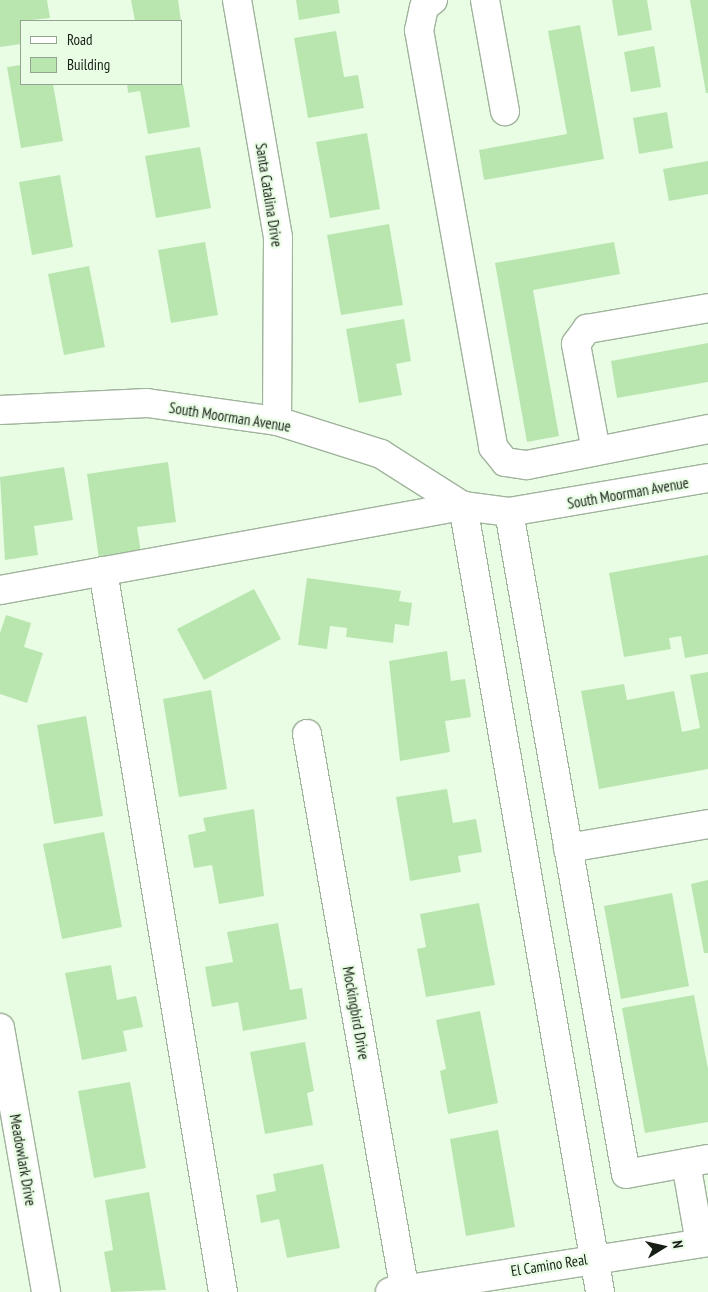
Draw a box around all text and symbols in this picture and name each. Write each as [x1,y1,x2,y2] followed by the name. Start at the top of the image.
[20,20,182,85] legend
[67,30,93,49] text: Road
[67,55,110,74] text: Building
[252,142,286,248] street label: Santa Catalina Drive
[168,398,292,436] street label: South Moorman Avenue
[566,473,690,513] street label: South Moorman Avenue
[339,965,373,1061] street label: Mockingbird Drive
[6,1112,40,1208] street label: Meadowlark Drive
[638,1222,688,1272] north arrow
[668,1239,687,1250] text: N
[509,1250,589,1280] street label: El Camino Real

